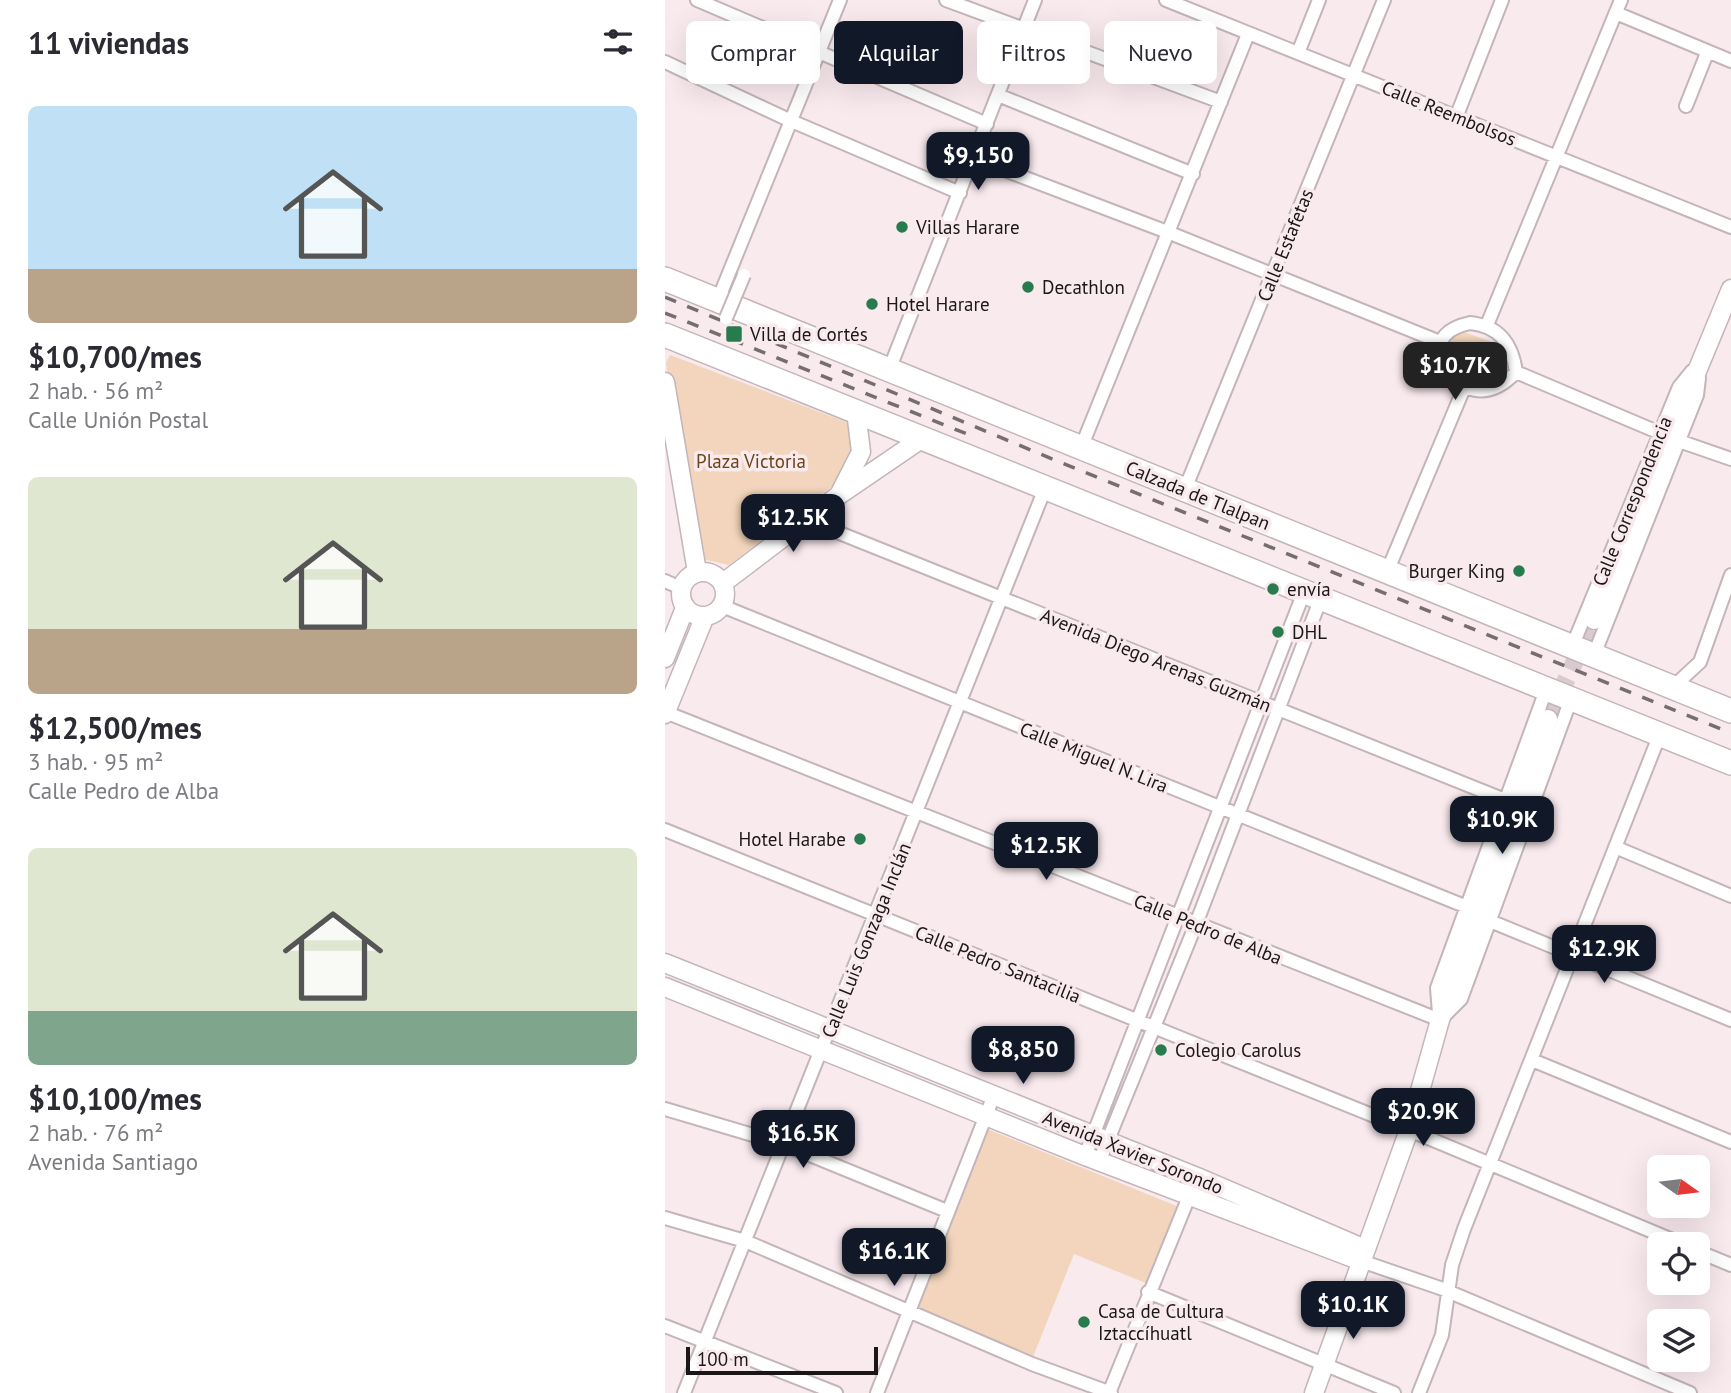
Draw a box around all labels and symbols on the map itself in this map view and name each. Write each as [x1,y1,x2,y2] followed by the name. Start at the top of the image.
[1378,75,1520,151] street label: Calle Reembolsos
[921,132,1035,192] pin: $9,150
[1252,185,1318,305] street label: Calle Estafetas
[915,215,1020,239] place label: Villas Harare
[894,219,910,235] marker: Villas Harare
[1042,275,1125,299] place label: Decathlon
[1020,279,1036,295] marker: Decathlon
[886,292,990,316] place label: Hotel Harare
[864,296,880,312] marker: Hotel Harare
[749,322,868,346] place label: Villa de Cortés
[724,324,744,344] marker: Villa de Cortés
[1398,342,1512,402] pin: $10.7K
[1587,413,1677,589] street label: Calle Correspondencia
[696,449,806,473] park label: Plaza Victoria
[1122,455,1274,535] street label: Calzada de Tlalpan
[736,494,850,554] pin: $12.5K
[1409,559,1505,583] place label: Burger King
[1511,563,1527,579] marker: Burger King
[1287,577,1331,601] place label: envía
[1265,581,1281,597] marker: envía
[1037,603,1275,717] street label: Avenida Diego Arenas Guzmán
[1292,620,1327,644] place label: DHL
[1270,624,1286,640] marker: DHL
[1016,716,1172,798] street label: Calle Miguel N. Lira
[1445,796,1559,856] pin: $10.9K
[989,822,1103,882] pin: $12.5K
[739,827,846,851] place label: Hotel Harabe
[852,831,868,847] marker: Hotel Harabe
[816,839,916,1041] street label: Calle Luis Gonzaga Inclán
[1130,888,1286,970] street label: Calle Pedro de Alba
[912,920,1084,1008] street label: Calle Pedro Santacilia
[1547,926,1661,985] pin: $12.9K
[966,1026,1080,1086] pin: $8,850
[1175,1038,1301,1062] place label: Colegio Carolus
[1153,1042,1169,1058] marker: Colegio Carolus
[1366,1088,1480,1148] pin: $20.9K
[1039,1105,1227,1199] street label: Avenida Xavier Sorondo
[746,1110,860,1170] pin: $16.5K
[1647,1155,1710,1218] north arrow
[837,1228,951,1288] pin: $16.1K
[1296,1282,1410,1341] pin: $10.1K
[1098,1299,1224,1345] place label: Casa de Cultura Iztaccíhuatl
[1076,1314,1092,1330] marker: Casa de Cultura Iztaccíhuatl
[686,1344,879,1376] scale bar

